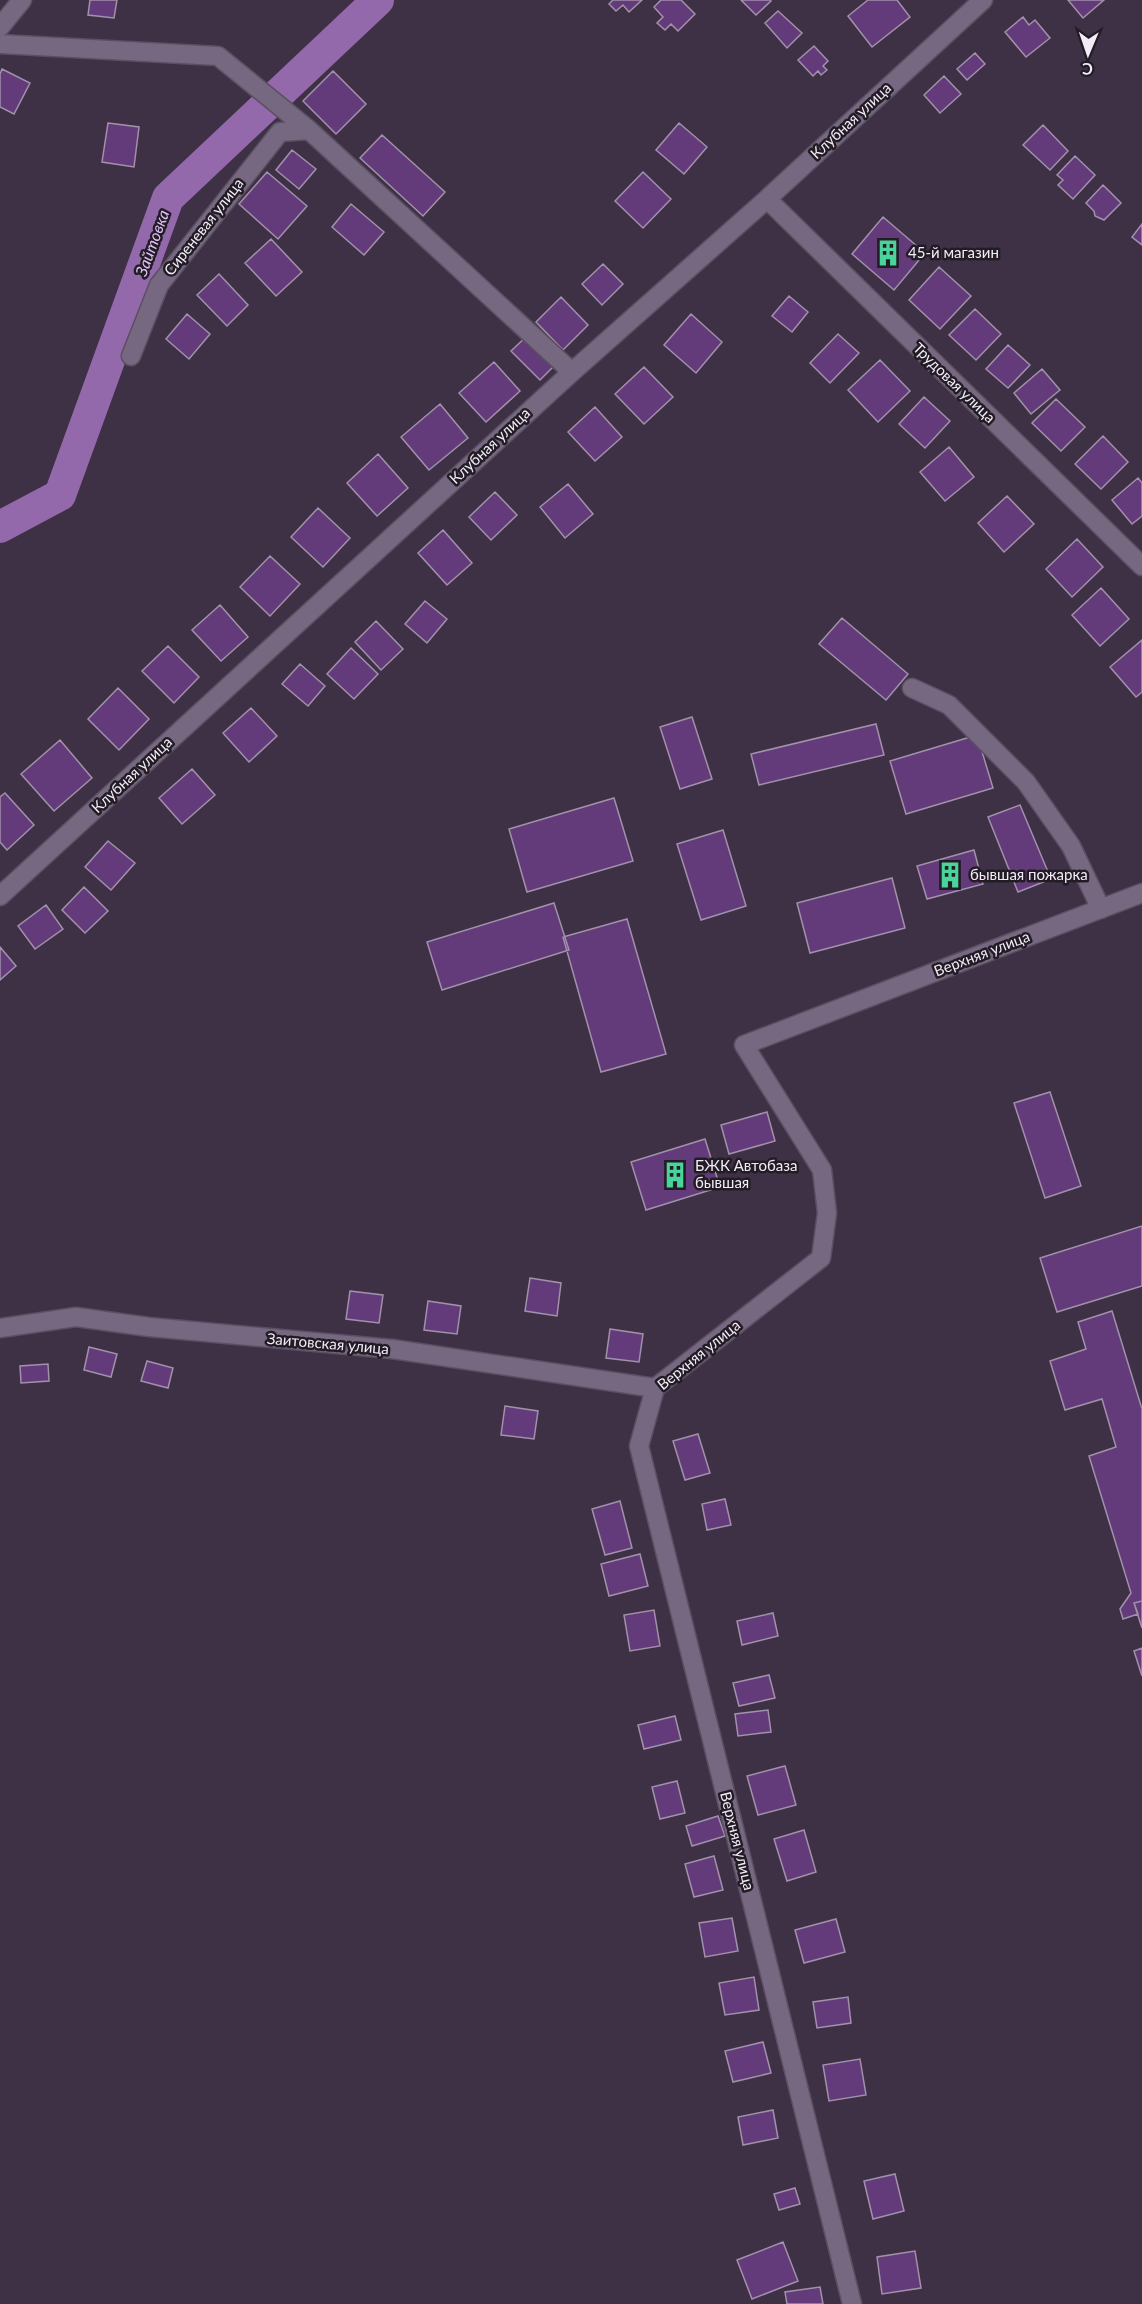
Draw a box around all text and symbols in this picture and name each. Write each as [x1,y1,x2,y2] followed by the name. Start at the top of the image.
[1058,24,1118,84] north arrow
[1081,60,1093,79] text: С
[806,78,894,162] street label: Клубная улица
[160,174,247,279] street label: Сиреневая улица
[130,207,172,280] water label: Зайтовка
[873,238,903,268] building icon: 45-й магазин
[908,243,999,261] place label: 45-й магазин
[910,339,1000,426] street label: Трудовая улица
[445,403,533,487] street label: Клубная улица
[87,732,175,816] street label: Клубная улица
[935,860,965,890] building icon: бывшая пожарка
[970,865,1088,883] place label: бывшая пожарка
[931,927,1032,980] street label: Верхняя улица
[695,1156,797,1191] place label: БЖК Автобаза бывшая
[660,1160,690,1190] building icon: БЖК Автобаза бывшая
[653,1315,743,1393] street label: Верхняя улица
[266,1329,390,1357] street label: Заитовская улица
[717,1790,759,1892] street label: Верхняя улица

